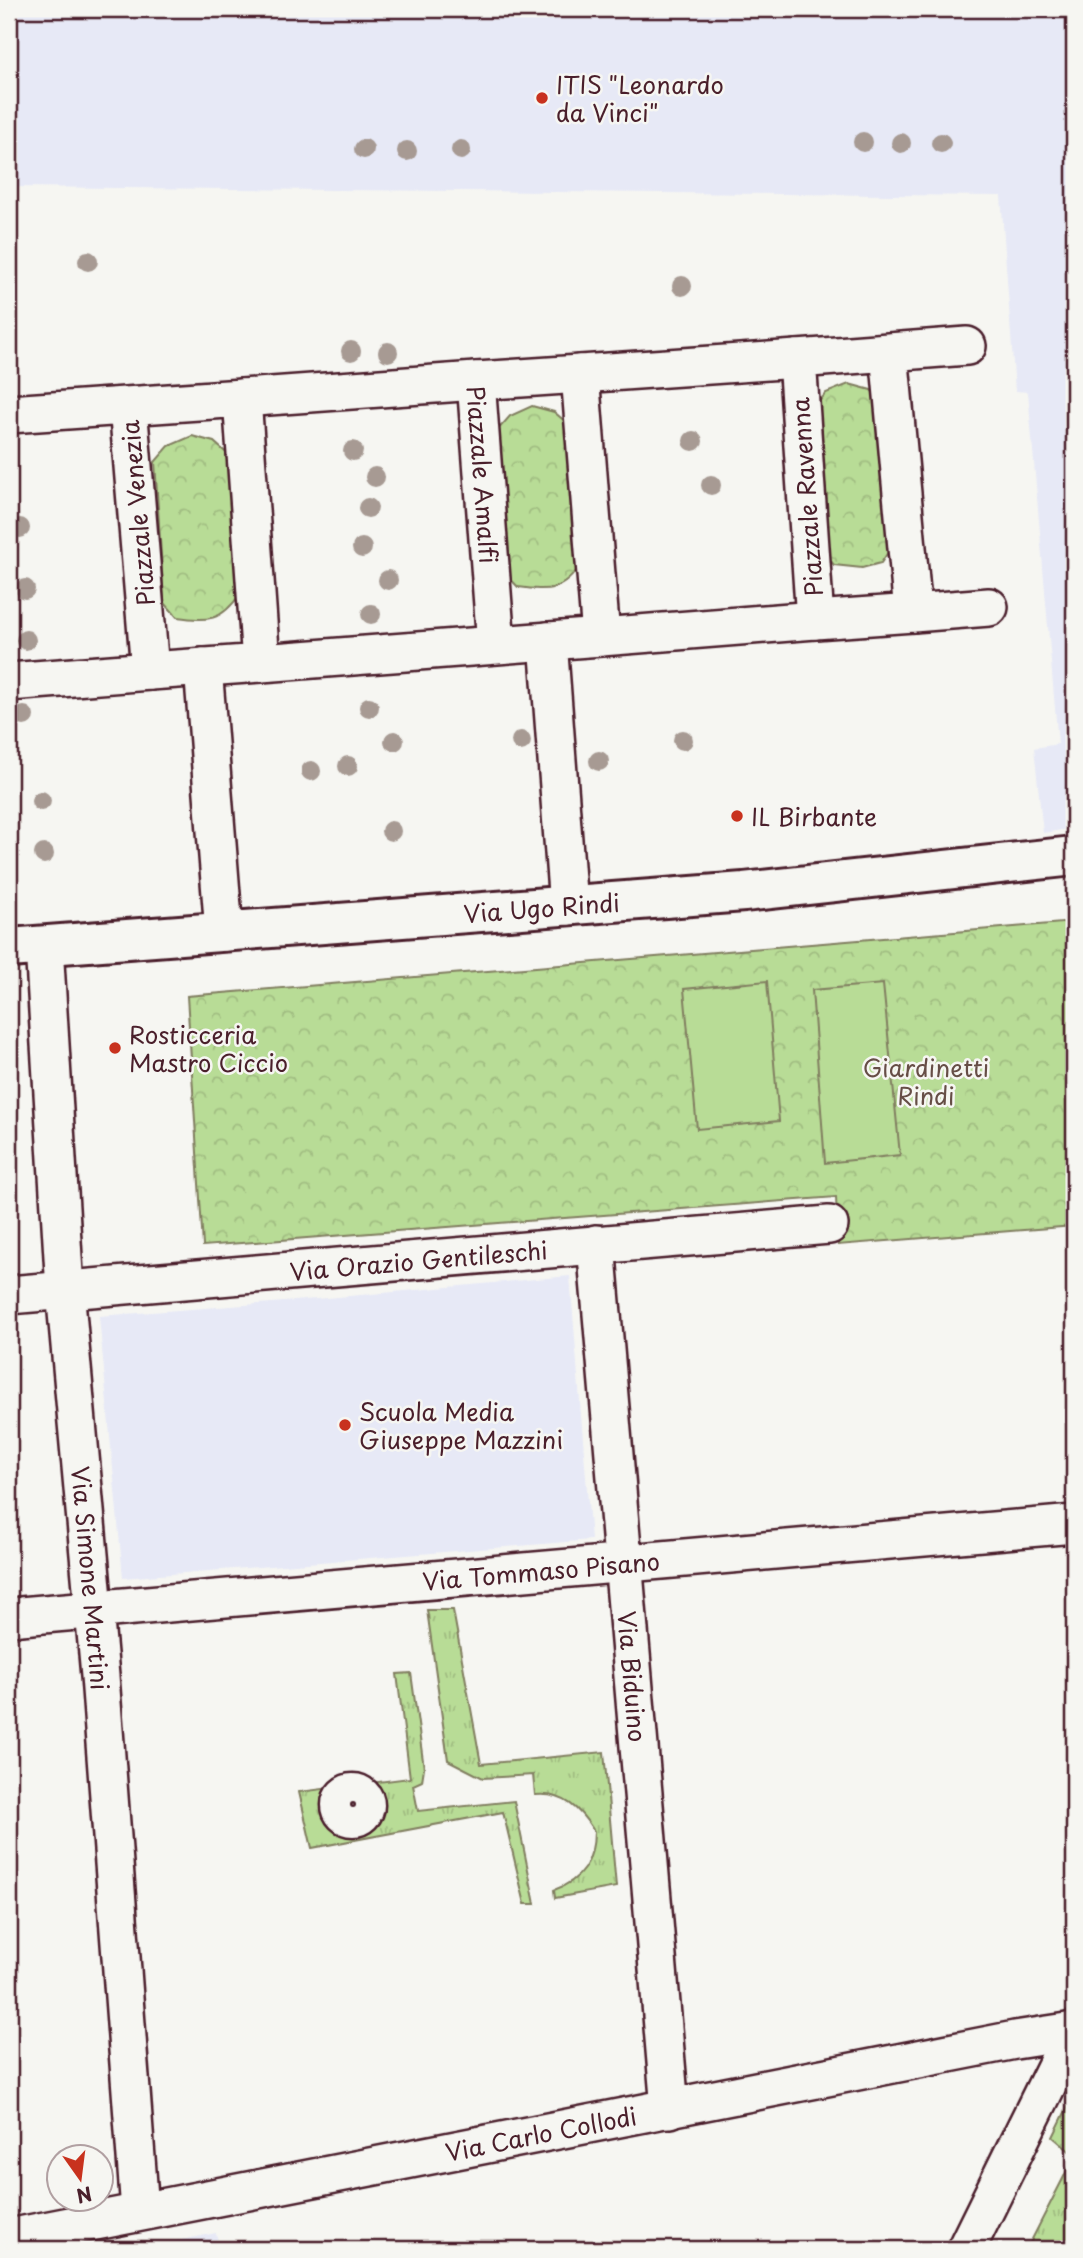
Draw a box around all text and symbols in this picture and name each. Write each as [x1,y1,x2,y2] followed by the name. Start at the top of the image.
[556,66,724,130] place label: ITIS "Leonardo da Vinci"
[534,90,550,106] marker: ITIS "Leonardo da Vinci"
[458,384,508,565] street label: Piazzale Amalfi
[781,396,831,598] street label: Piazzale Ravenna
[111,418,163,607] street label: Piazzale Venezia
[751,798,877,834] place label: IL Birbante
[729,808,745,824] marker: IL Birbante
[462,884,621,931] street label: Via Ugo Rindi
[129,1016,288,1080] place label: Rosticceria Mastro Ciccio
[107,1040,123,1056] marker: Rosticceria Mastro Ciccio
[863,1049,989,1113] park label: Giardinetti Rindi
[288,1231,549,1289] street label: Via Orazio Gentileschi
[359,1393,563,1457] place label: Scuola Media Giuseppe Mazzini
[337,1417,353,1433] marker: Scuola Media Giuseppe Mazzini
[63,1465,119,1692] street label: Via Simone Martini
[421,1542,661,1599] street label: Via Tommaso Pisano
[609,1609,657,1743] street label: Via Biduino
[442,2097,640,2170] street label: Via Carlo Collodi
[46,2142,116,2212] north arrow
[74,2180,95,2211] text: N

